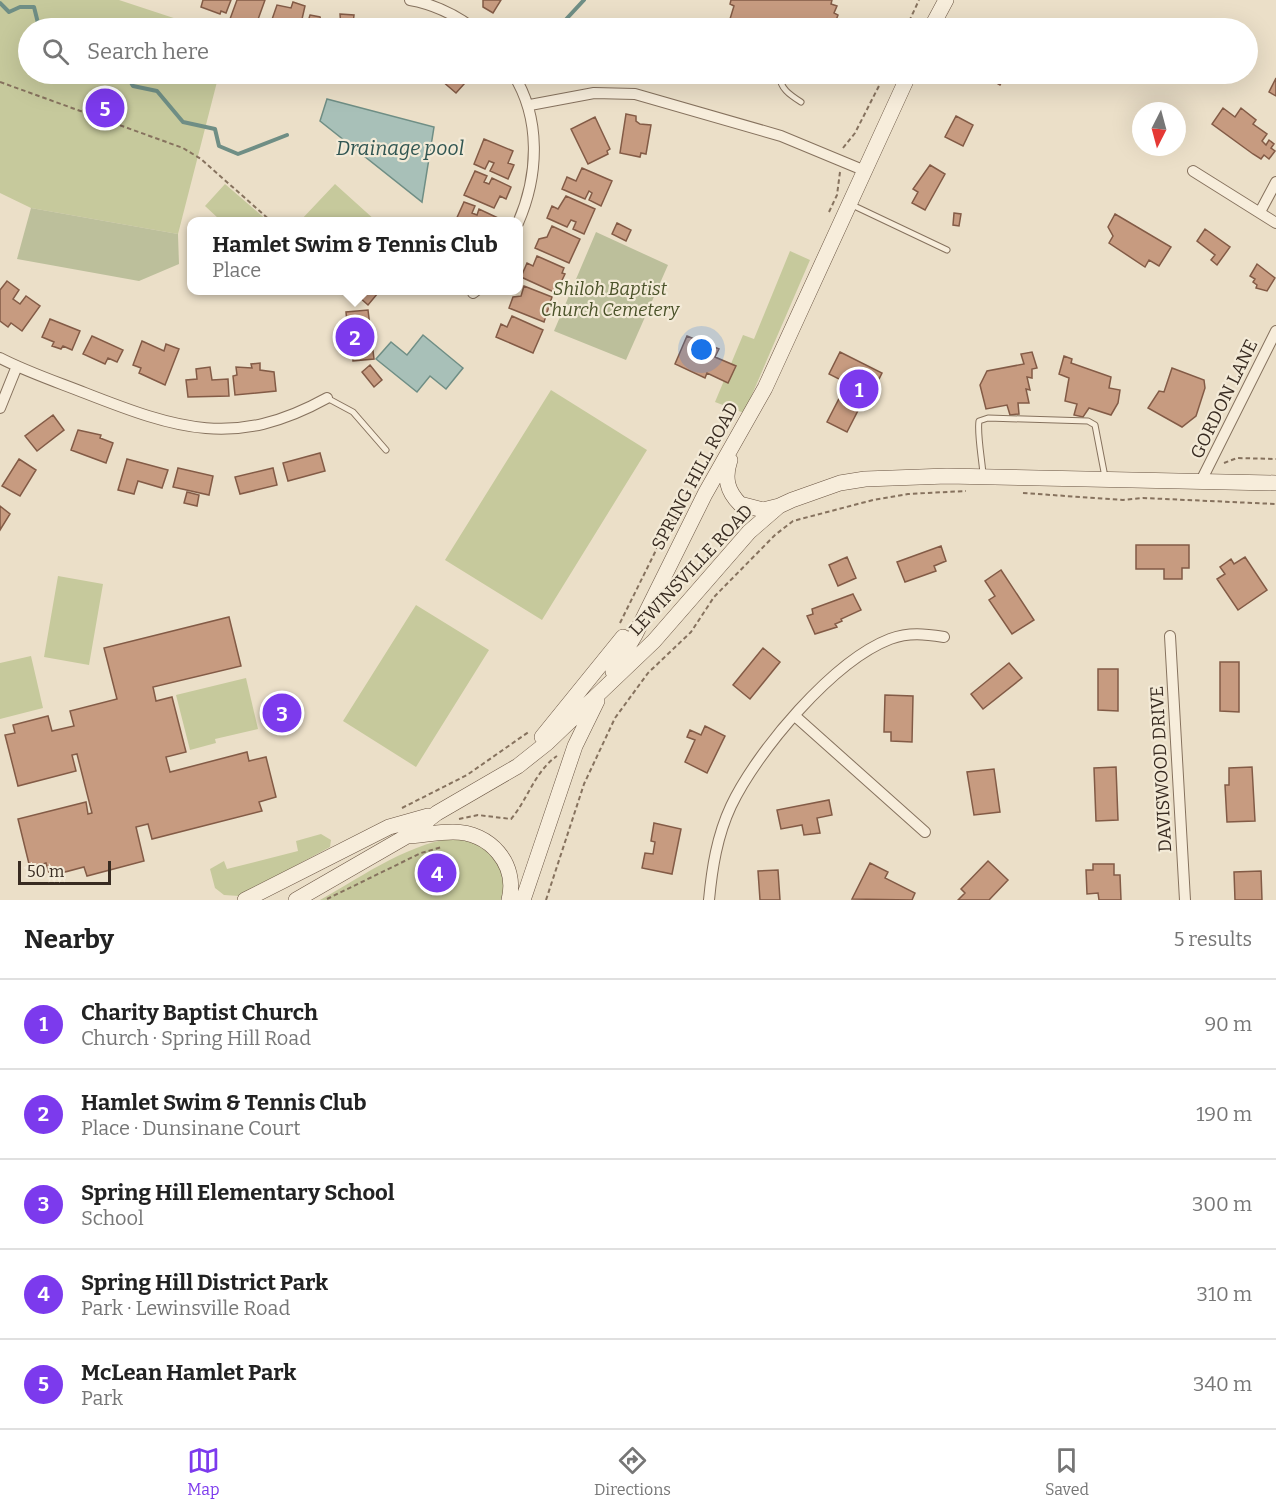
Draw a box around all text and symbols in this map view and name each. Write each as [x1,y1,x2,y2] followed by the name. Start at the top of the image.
[18,18,1258,84] search box
[39,35,72,68] icon: search
[87,38,209,65] text: Search here
[86,86,124,130] pin: 5
[1132,102,1186,156] north arrow
[336,136,464,160] water label: Drainage pool
[187,217,523,295] popup
[212,231,498,258] text: Hamlet Swim & Tennis Club
[212,258,261,282] text: Place
[541,278,680,321] park label: Shiloh Baptist Church Cemetery
[336,314,374,360] pin: 2
[687,335,716,364] your location
[1186,336,1262,462] street label: GORDON LANE
[840,366,878,412] pin: 1
[647,398,743,554] street label: SPRING HILL ROAD
[625,500,757,640] street label: LEWINSVILLE ROAD
[1146,685,1176,853] street label: DAVISWOOD DRIVE
[262,690,302,736] pin: 3
[418,850,456,896] pin: 4
[18,858,111,886] scale bar
[27,862,64,881] text: 50 m
[24,924,114,955] text: Nearby
[1174,927,1252,951] text: 5 results
[81,999,318,1026] text: Charity Baptist Church
[39,1012,48,1036] text: 1
[1204,1012,1252,1036] text: 90 m
[81,1026,311,1050] text: Church · Spring Hill Road
[81,1089,366,1116] text: Hamlet Swim & Tennis Club
[38,1102,49,1126] text: 2
[1196,1102,1252,1126] text: 190 m
[81,1116,300,1140] text: Place · Dunsinane Court
[81,1179,395,1206] text: Spring Hill Elementary School
[38,1192,49,1216] text: 3
[1192,1192,1252,1216] text: 300 m
[81,1206,144,1230] text: School
[81,1269,328,1296] text: Spring Hill District Park
[37,1282,50,1306] text: 4
[1197,1282,1252,1306] text: 310 m
[81,1296,290,1320] text: Park · Lewinsville Road
[81,1359,296,1386] text: McLean Hamlet Park
[38,1372,49,1396] text: 5
[1193,1372,1252,1396] text: 340 m
[81,1386,123,1410] text: Park
[187,1444,220,1499] tab: Map
[594,1444,671,1499] tab: Directions
[1045,1444,1089,1499] tab: Saved

